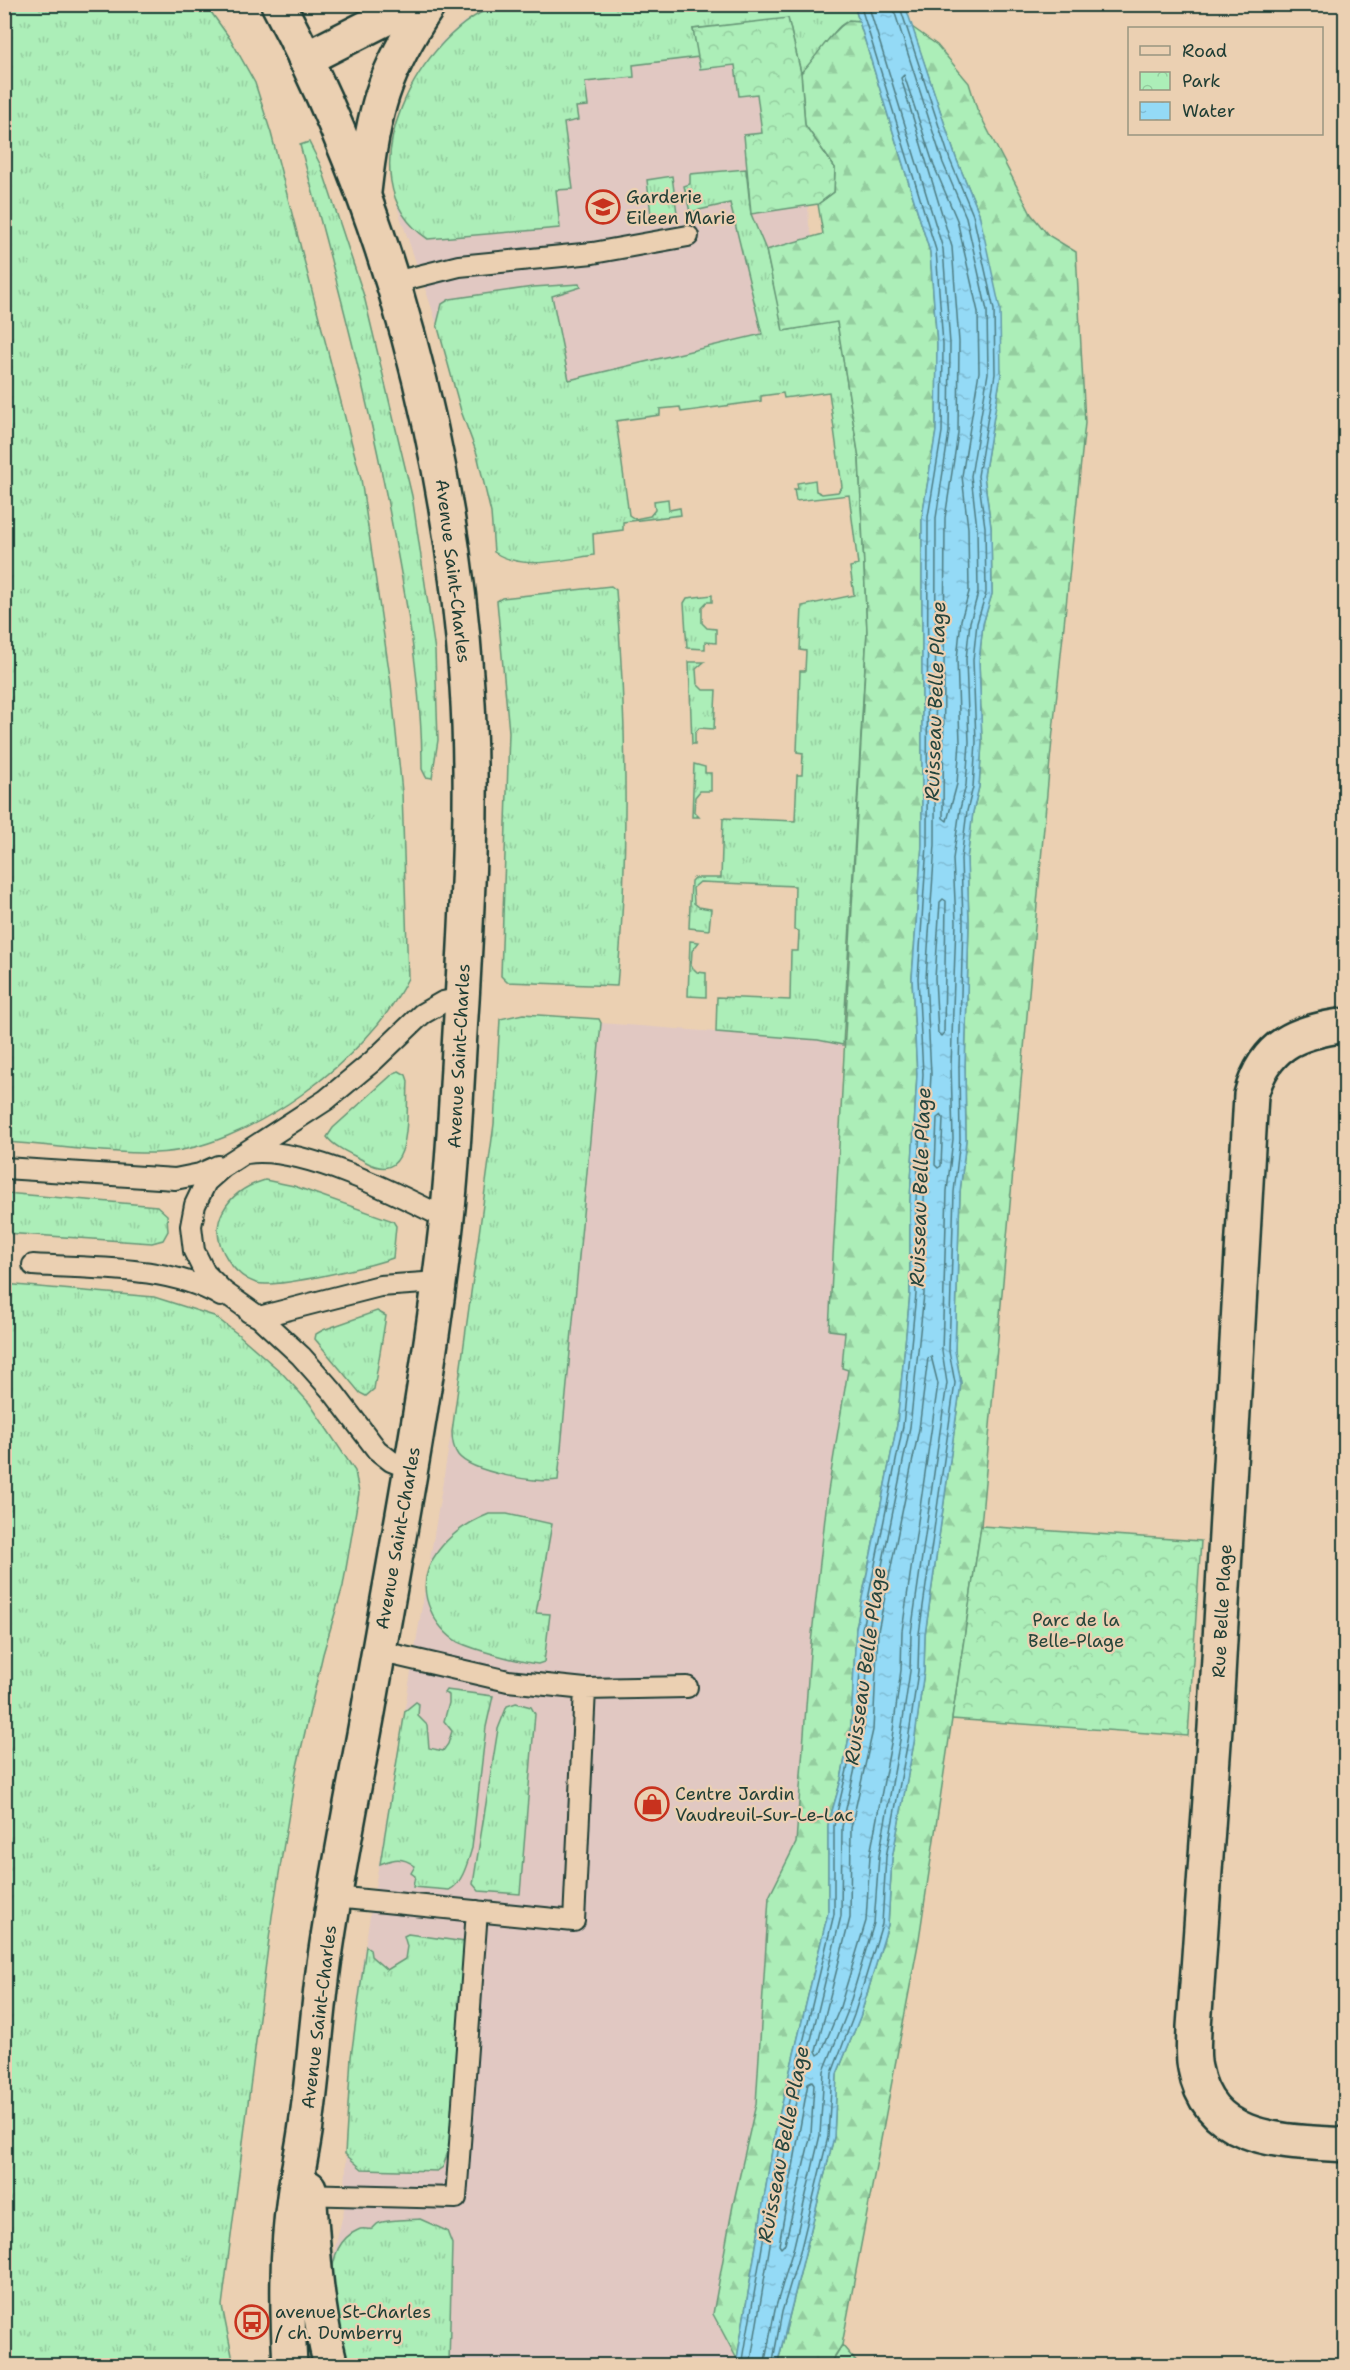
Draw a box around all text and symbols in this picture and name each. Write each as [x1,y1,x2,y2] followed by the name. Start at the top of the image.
[1128,27,1323,135] legend
[1182,39,1227,63] text: Road
[1182,69,1221,93] text: Park
[1182,99,1235,123] text: Water
[626,185,736,230] place label: Garderie Eileen Marie
[585,189,621,225] school or university icon: Garderie Eileen Marie
[430,478,476,664] street label: Avenue Saint-Charles
[919,601,951,801] water label: Ruisseau Belle Plage
[442,963,476,1149] street label: Avenue Saint-Charles
[904,1087,936,1287] water label: Ruisseau Belle Plage
[370,1445,426,1631] street label: Avenue Saint-Charles
[1207,1543,1237,1679] street label: Rue Belle Plage
[838,1565,892,1767] water label: Ruisseau Belle Plage
[1028,1608,1124,1653] park label: Parc de la Belle-Plage
[675,1782,854,1827] place label: Centre Jardin Vaudreuil-Sur-Le-Lac
[634,1786,670,1822] shop icon: Centre Jardin Vaudreuil-Sur-Le-Lac
[296,1924,342,2110] street label: Avenue Saint-Charles
[751,2044,815,2244] water label: Ruisseau Belle Plage
[275,2300,431,2345] place label: avenue St-Charles / ch. Dumberry
[234,2304,270,2340] bus stop icon: avenue St-Charles / ch. Dumberry

